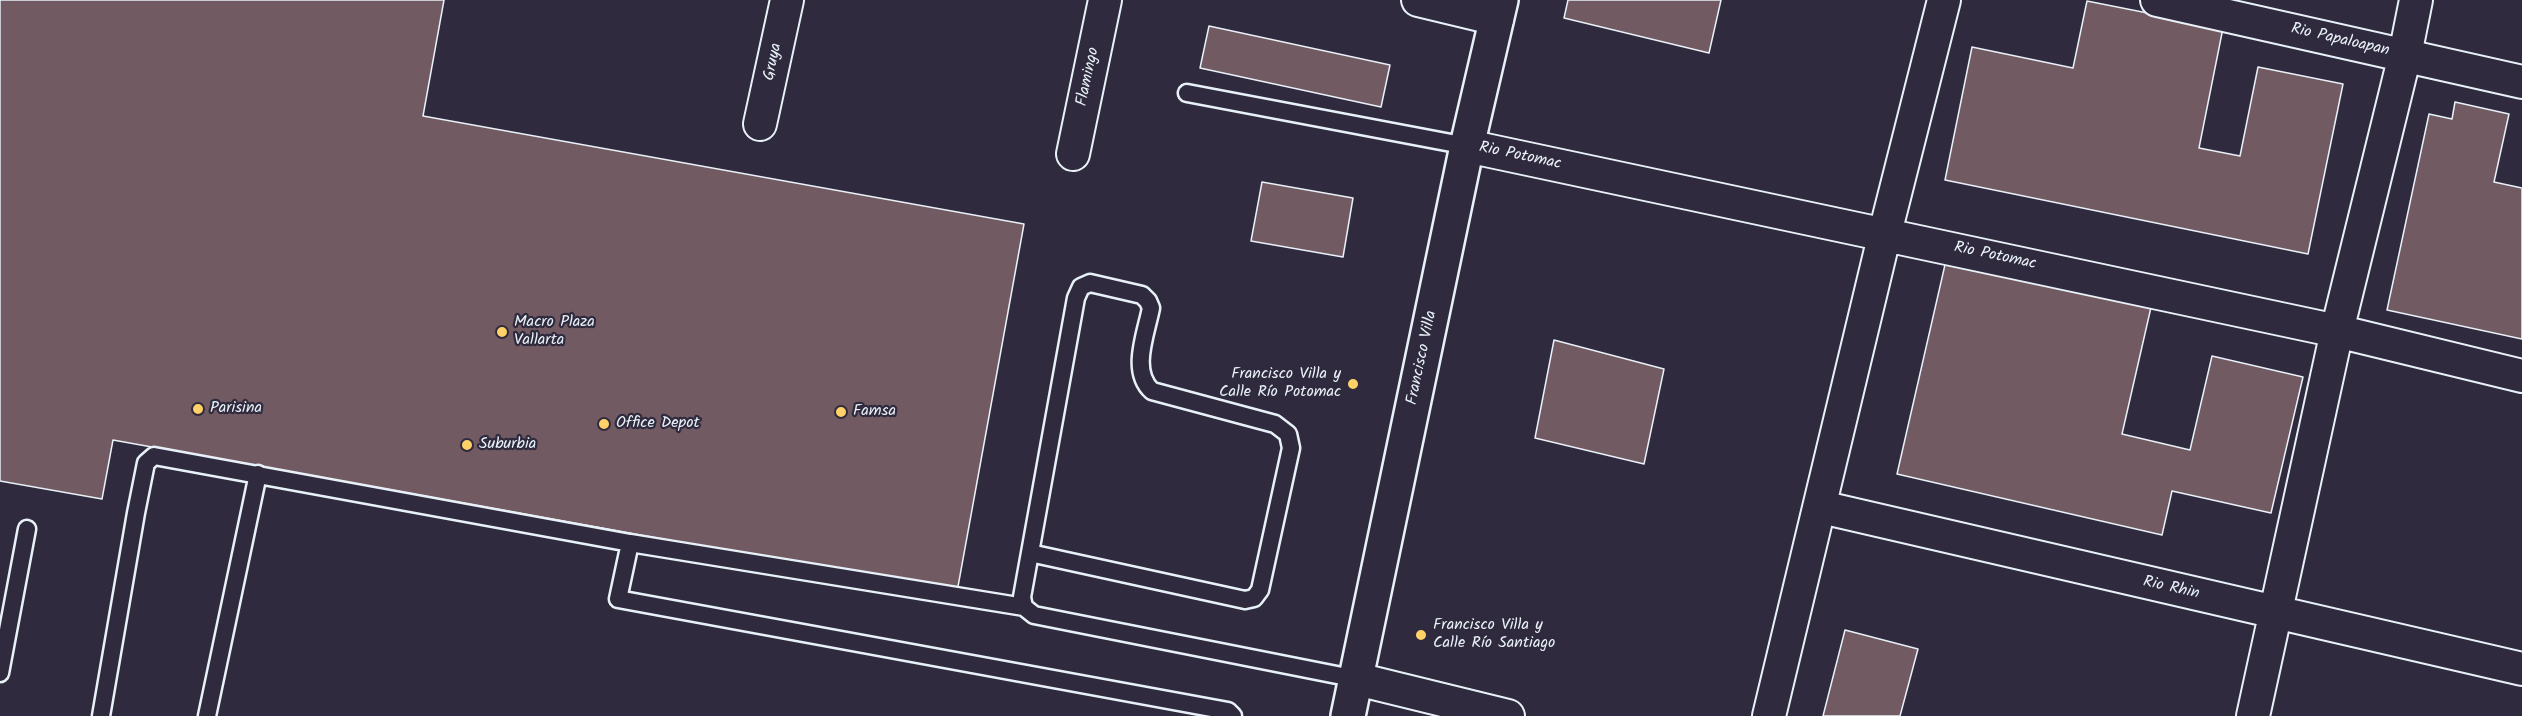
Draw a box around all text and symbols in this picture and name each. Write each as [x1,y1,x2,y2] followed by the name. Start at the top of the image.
[2289,20,2391,62] street label: Rio Papaloapan
[761,42,787,82] street label: Gruya
[1073,46,1105,108] street label: Flamingo
[1477,139,1563,175] street label: Rio Potomac
[1952,239,2038,275] street label: Rio Potomac
[1404,309,1442,407] street label: Francisco Villa
[514,313,595,351] place label: Macro Plaza Vallarta
[495,325,509,339] marker: Macro Plaza Vallarta
[1219,365,1341,403] place label: Francisco Villa y Calle Río Potomac
[1346,377,1360,391] marker: Francisco Villa y Calle Río Potomac
[210,399,262,419] place label: Parisina
[191,402,205,416] marker: Parisina
[853,402,896,422] place label: Famsa
[834,405,848,419] marker: Famsa
[616,414,700,434] place label: Office Depot
[597,417,611,431] marker: Office Depot
[479,435,536,455] place label: Suburbia
[460,438,474,452] marker: Suburbia
[2141,573,2201,605] street label: Rio Rhin
[1433,616,1555,654] place label: Francisco Villa y Calle Río Santiago
[1414,628,1428,642] marker: Francisco Villa y Calle Río Santiago

